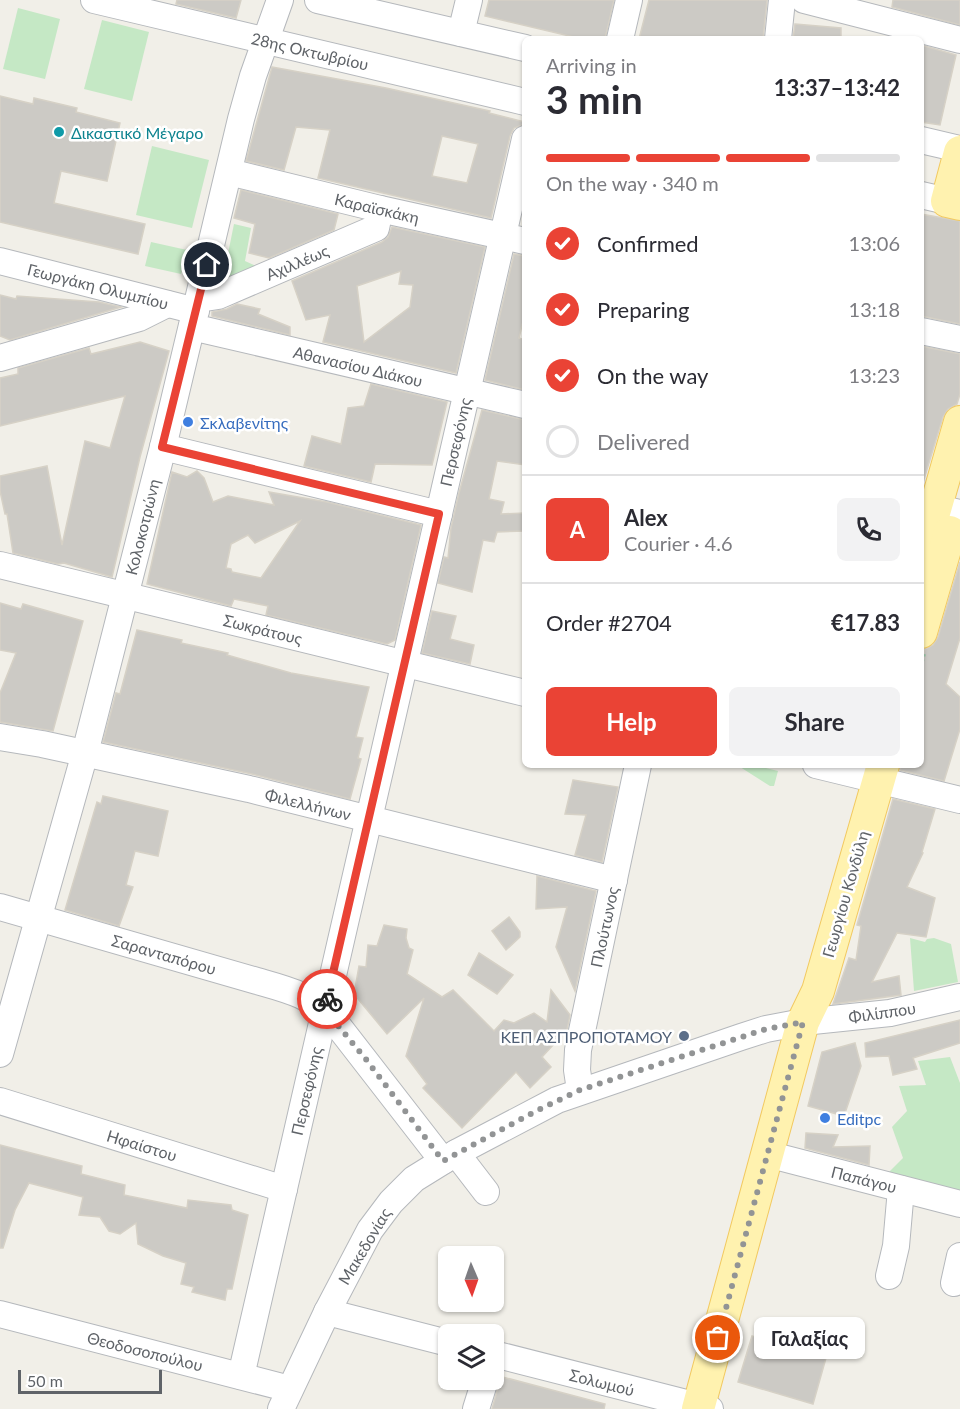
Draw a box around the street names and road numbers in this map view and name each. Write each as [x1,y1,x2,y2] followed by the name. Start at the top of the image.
[250,28,370,74] street label: 28ης Οκτωβρίου
[333,189,421,227] street label: Καραϊσκάκη
[263,240,332,284] street label: Αχιλλέως
[26,259,170,313] street label: Γεωργάκη Ολυμπίου
[291,342,425,390] street label: Αθανασίου Διάκου
[436,395,475,488] street label: Περσεφόνης
[121,477,163,577] street label: Κολοκοτρώνη
[222,610,305,648] street label: Σωκράτους
[263,784,353,824] street label: Φιλελλήνων
[818,828,872,960] street label: Γεωργίου Κονδύλη
[586,884,622,969] street label: Πλούτωνος
[110,930,218,978] street label: Σαρανταπόρου
[847,998,917,1026] street label: Φιλίππου
[287,1044,326,1137] street label: Περσεφόνης
[105,1125,179,1165] street label: Ηφαίστου
[829,1162,899,1196] street label: Παπάγου
[334,1204,395,1288] street label: Μακεδονίας
[85,1327,205,1375] street label: Θεοδοσοπούλου
[568,1365,636,1399] street label: Σολωμού

